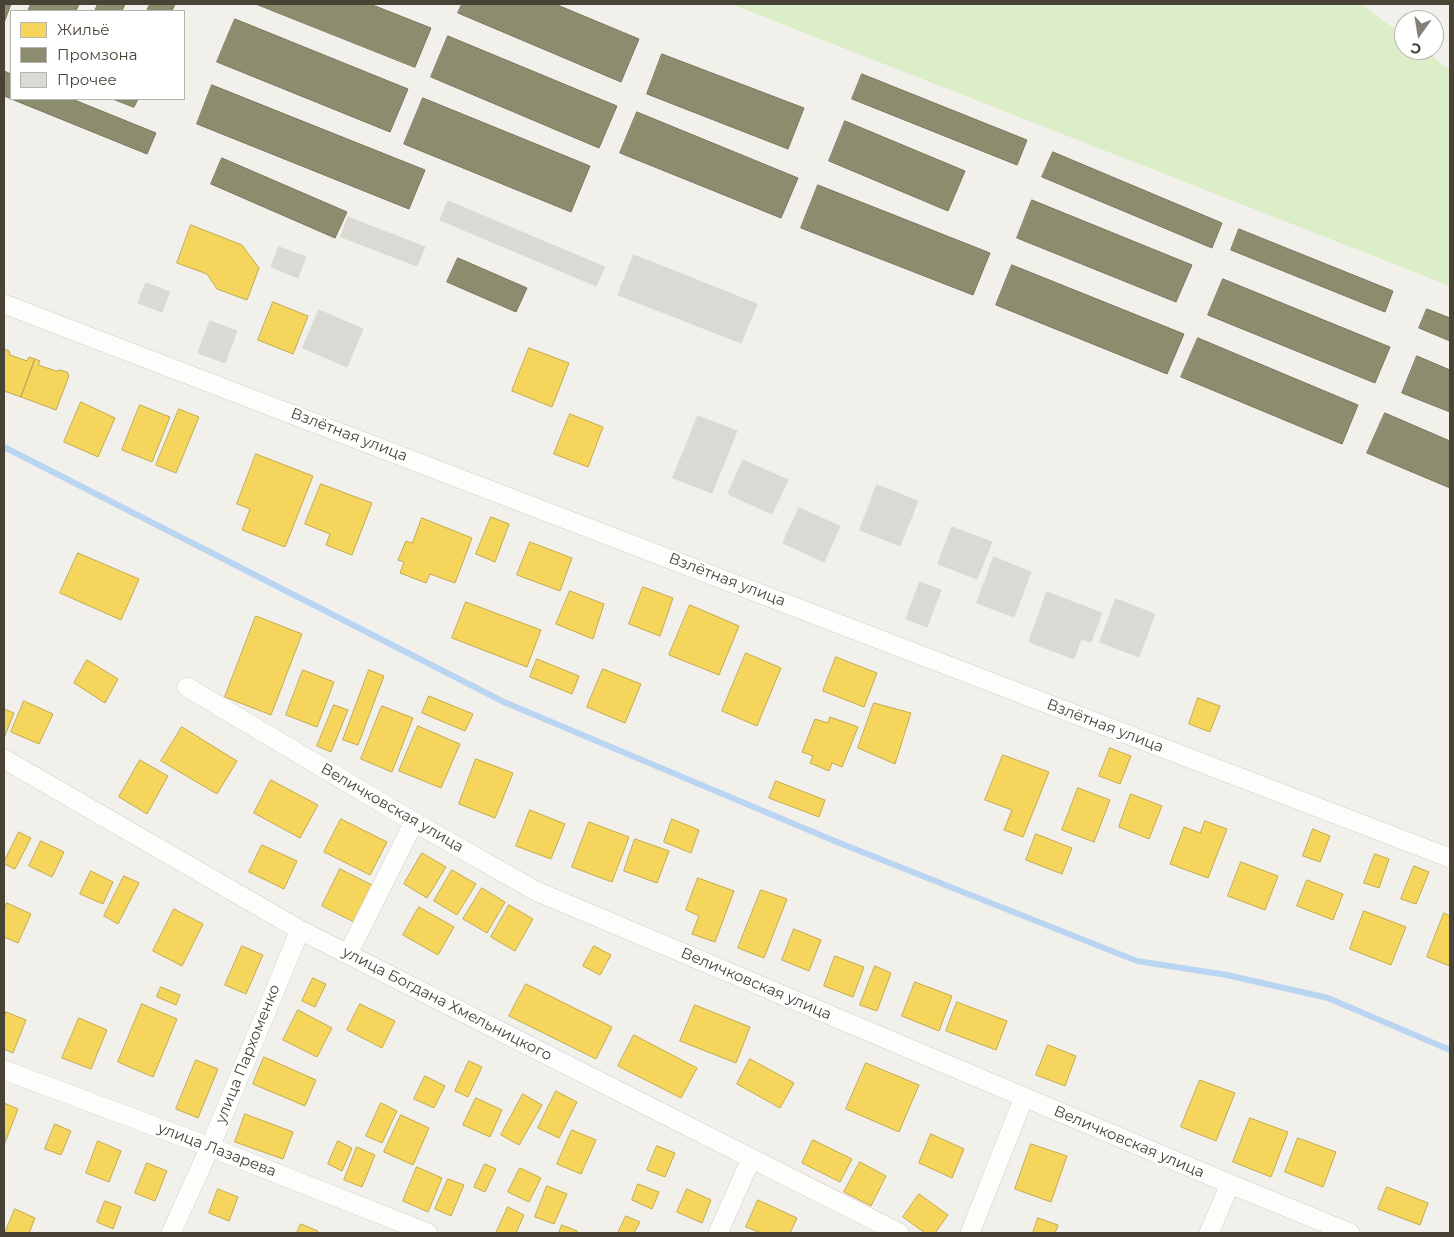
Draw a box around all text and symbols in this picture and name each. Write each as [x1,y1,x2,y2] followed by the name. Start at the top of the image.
[10,10,185,100] legend
[1394,10,1444,60] north arrow
[57,20,110,39] text: Жильё
[1409,39,1423,59] text: С
[57,45,137,64] text: Промзона
[57,70,117,89] text: Прочее
[288,404,410,466] street label: Взлётная улица
[666,549,788,611] street label: Взлётная улица
[1044,695,1166,757] street label: Взлётная улица
[317,760,467,856] street label: Величковская улица
[339,943,555,1065] street label: улица Богдана Хмельницкого
[678,944,834,1024] street label: Величковская улица
[212,982,284,1126] street label: улица Пархоменко
[1051,1102,1207,1182] street label: Величковская улица
[155,1119,279,1181] street label: улица Лазарева

